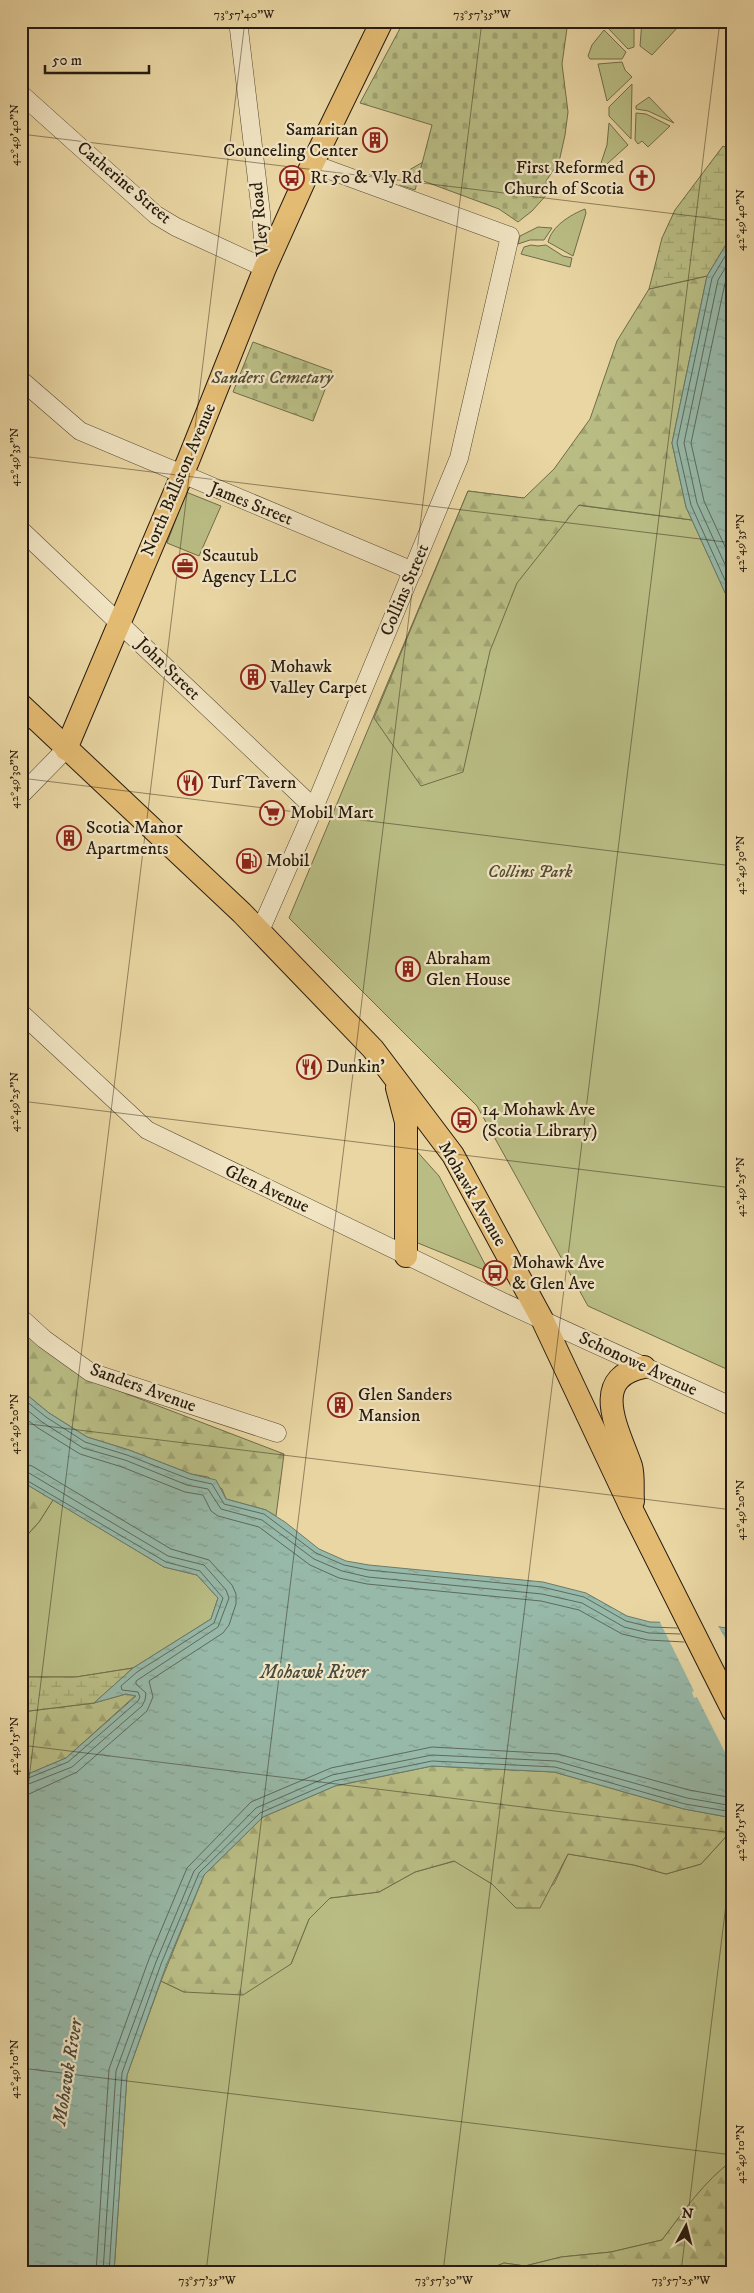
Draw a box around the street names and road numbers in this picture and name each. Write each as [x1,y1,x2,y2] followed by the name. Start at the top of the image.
[72,137,176,229] street label: Catherine Street
[246,181,274,258] street label: Vley Road
[137,400,221,560] street label: North Ballston Avenue
[204,477,296,531] street label: James Street
[376,540,434,639] street label: Collins Street
[130,632,205,705] street label: John Street
[433,1137,511,1251] street label: Mohawk Avenue
[221,1160,313,1218] street label: Glen Avenue
[575,1327,701,1401] street label: Schonowe Avenue
[87,1359,199,1417] street label: Sanders Avenue

